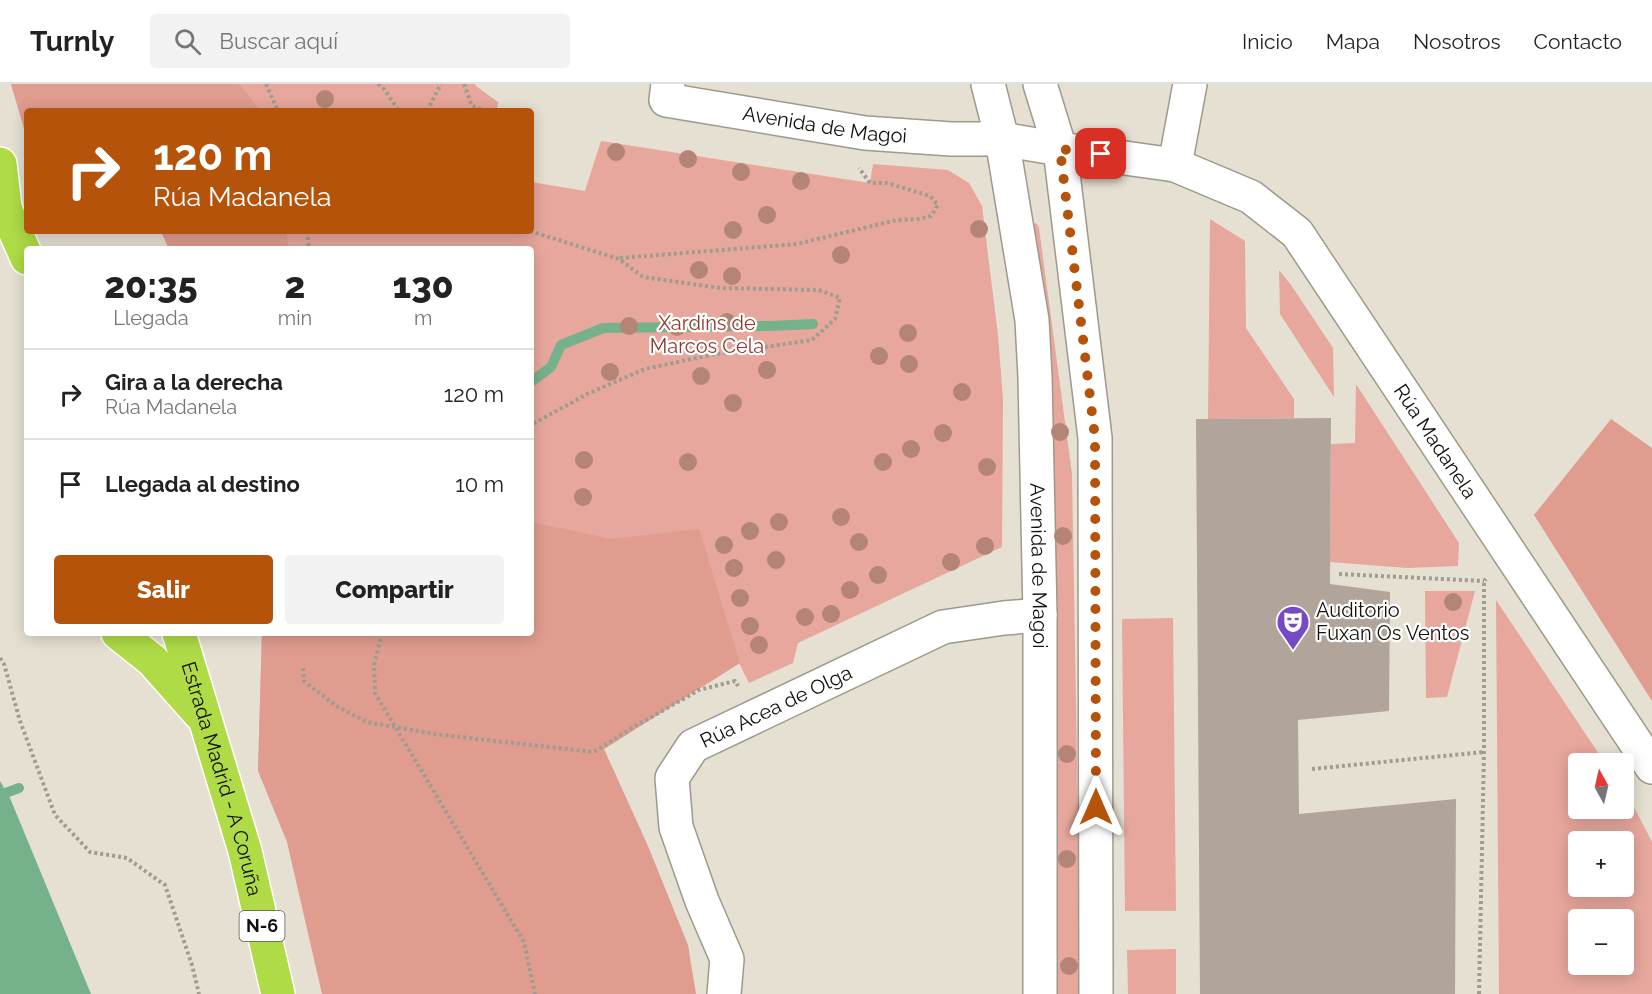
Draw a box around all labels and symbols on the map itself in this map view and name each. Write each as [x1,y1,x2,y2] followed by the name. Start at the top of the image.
[741,101,908,148] street label: Avenida de Magoi
[1075,128,1126,179] pin
[650,311,764,358] park label: Xardíns de Marcos Cela
[1389,380,1482,503] street label: Rúa Madanela
[1025,483,1052,649] street label: Avenida de Magoi
[1316,598,1469,645] place label: Auditorio Fuxan Os Ventos
[1275,604,1311,651] theatre icon: Auditorio Fuxan Os Ventos
[176,659,267,898] street label: Estrada Madrid - A Coruña
[696,660,856,753] street label: Rúa Acea de Olga
[1568,753,1634,819] north arrow
[1064,775,1128,839] position arrow
[240,911,284,941] road number: N-6

